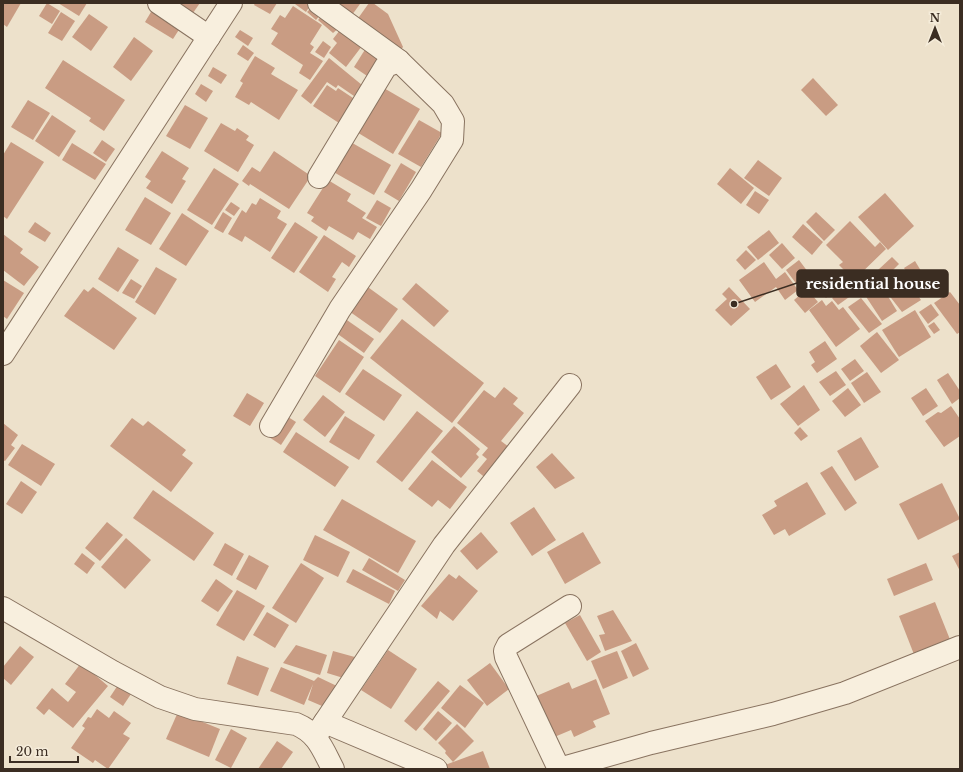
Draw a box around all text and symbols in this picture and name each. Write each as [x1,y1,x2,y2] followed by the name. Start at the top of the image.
[915,8,955,48] north arrow
[930,11,941,25] text: N
[797,270,948,297] callout: residential house
[806,274,941,293] text: residential house
[10,738,78,764] scale bar
[16,744,48,759] text: 20 m

